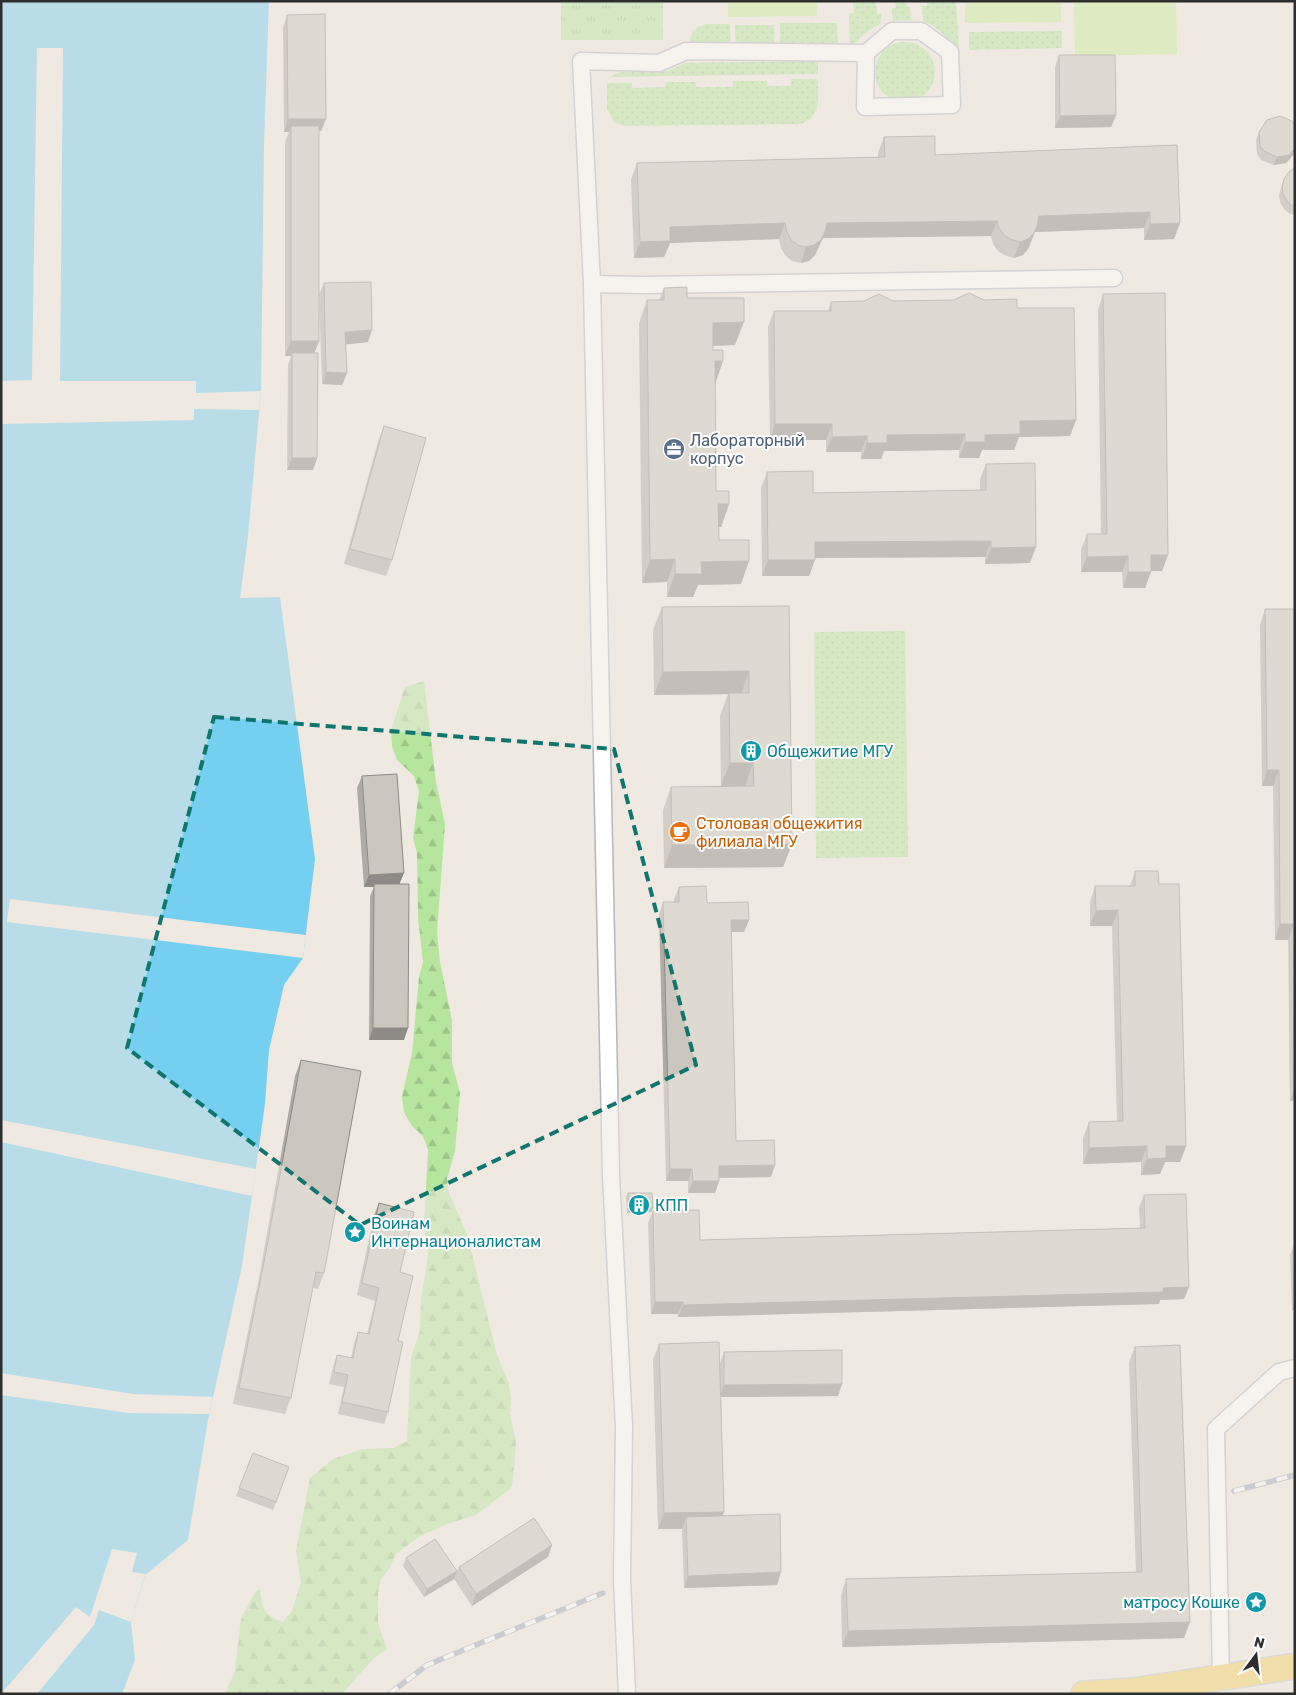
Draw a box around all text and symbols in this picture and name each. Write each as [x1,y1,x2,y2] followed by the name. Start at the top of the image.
[690,431,805,468] place label: Лабораторный корпус
[662,437,686,461] office icon: Лабораторный корпус
[739,739,763,763] building icon: Общежитие МГУ
[767,742,893,761] place label: Общежитие МГУ
[696,814,862,851] place label: Столовая общежития филиала МГУ
[668,820,692,844] cafe icon: Столовая общежития филиала МГУ
[627,1193,651,1217] building icon: КПП
[655,1196,688,1215] place label: КПП
[371,1214,541,1251] place label: Воинам Интернационалистам
[343,1220,367,1244] place icon: Воинам Интернационалистам
[1244,1590,1268,1614] place icon: матросу Кошке
[1123,1593,1240,1612] place label: матросу Кошке
[1231,1630,1281,1680] north arrow
[1252,1633,1266,1652] text: N

